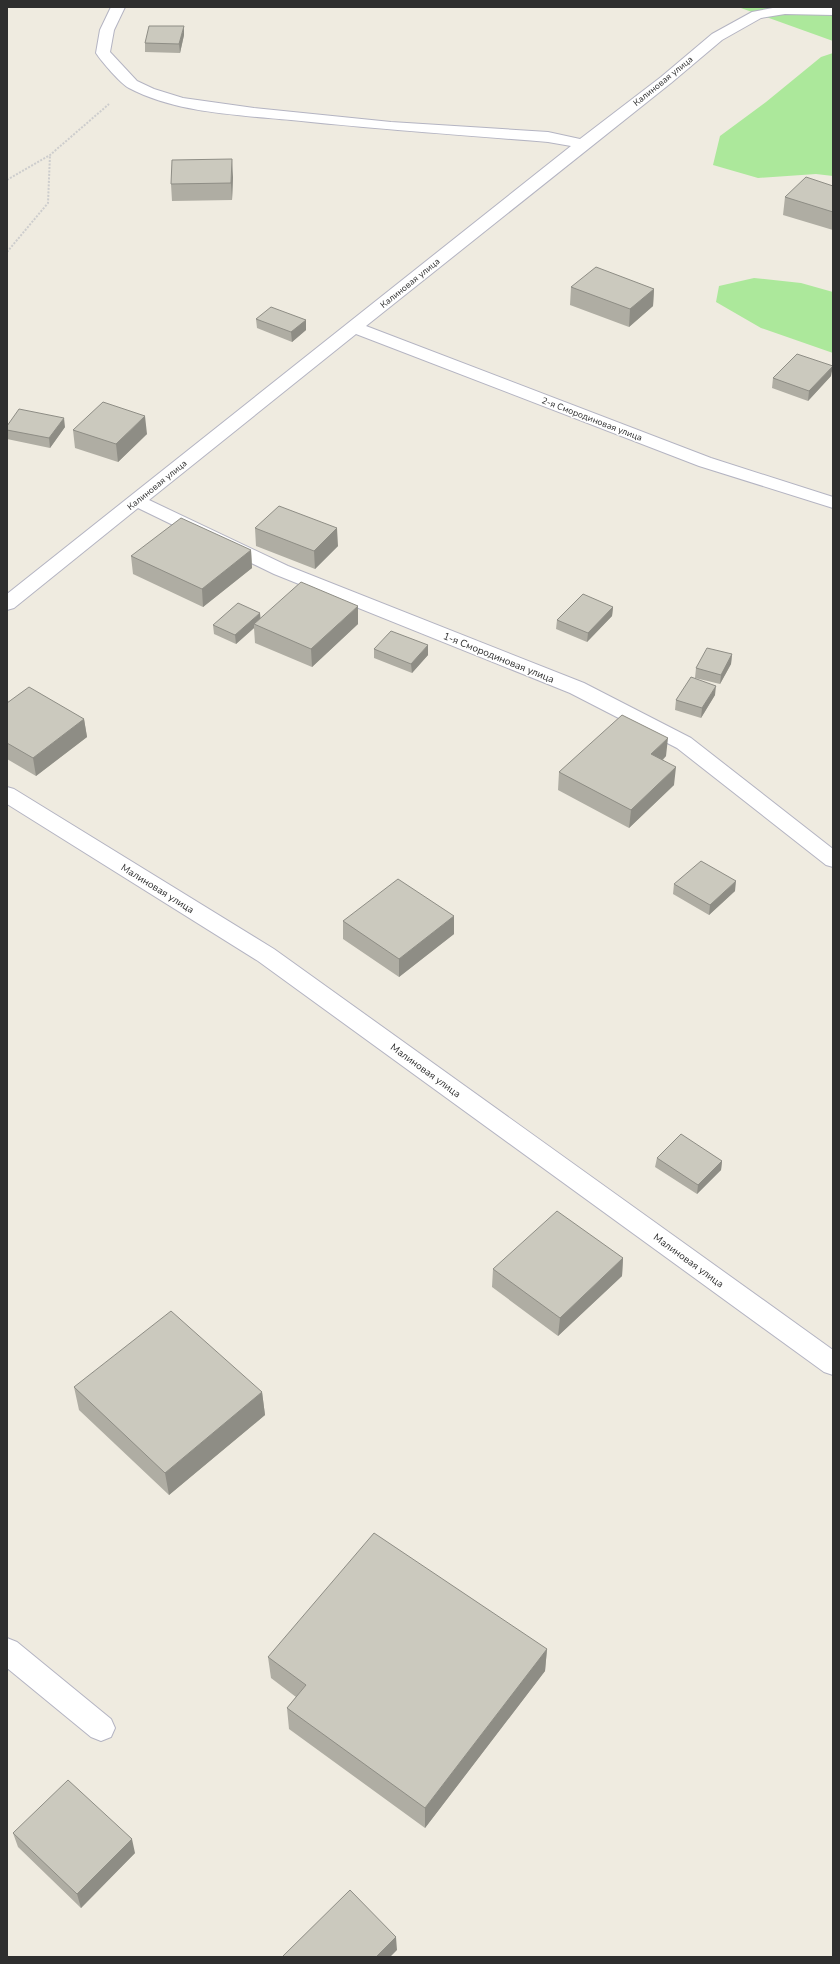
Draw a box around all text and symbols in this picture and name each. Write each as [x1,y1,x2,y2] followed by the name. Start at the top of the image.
[631,53,695,109] street label: Калиновая улица
[378,255,442,311] street label: Калиновая улица
[540,394,644,444] street label: 2-я Смородиновая улица
[125,457,189,513] street label: Калиновая улица
[441,629,556,687] street label: 1-я Смородиновая улица
[118,861,197,917] street label: Малиновая улица
[387,1041,463,1101] street label: Малиновая улица
[650,1231,726,1291] street label: Малиновая улица

